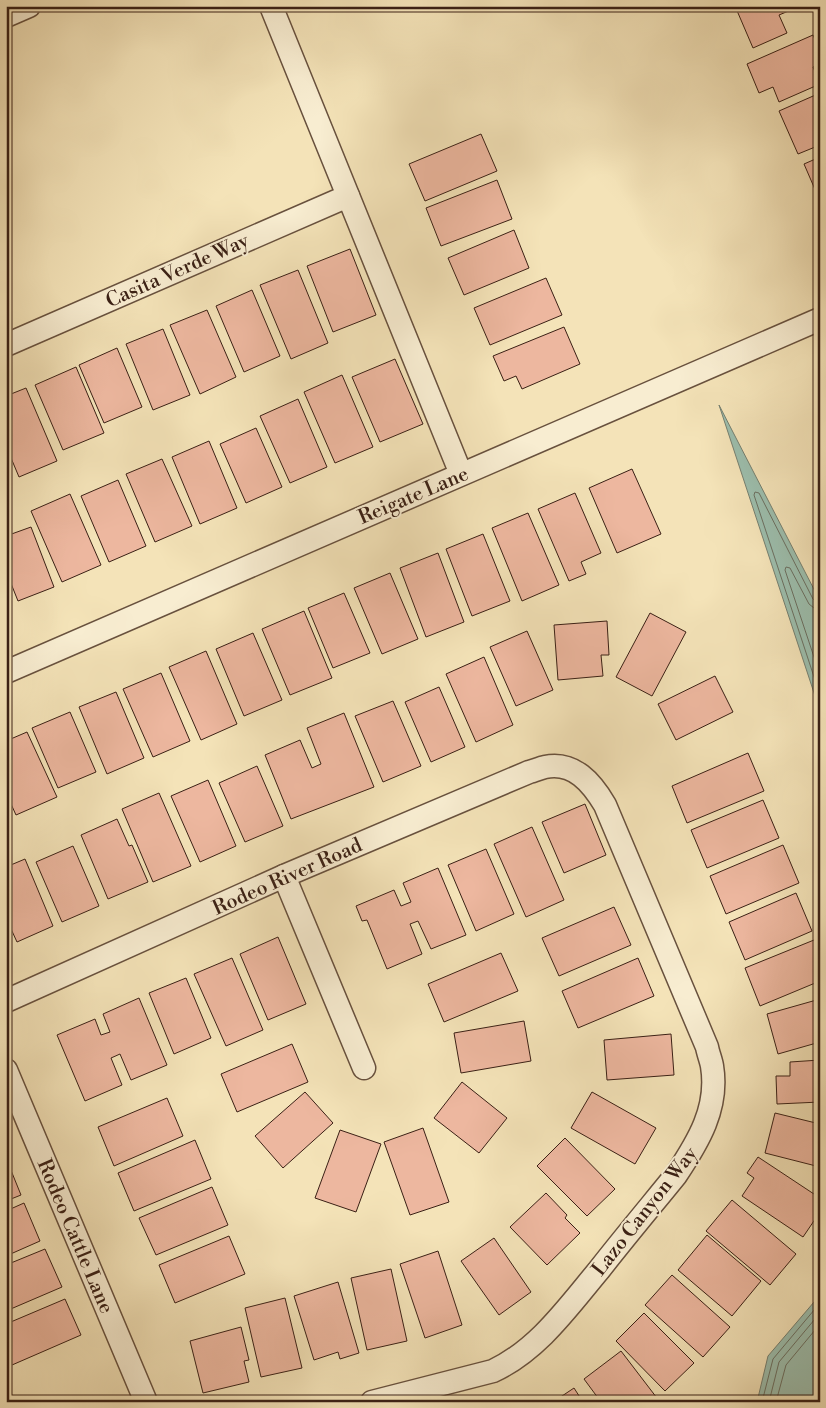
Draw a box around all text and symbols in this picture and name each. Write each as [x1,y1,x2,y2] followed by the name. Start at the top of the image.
[102,229,253,314] street label: Casita Verde Way
[355,462,472,531] street label: Reigate Lane
[209,833,367,922] street label: Rodeo River Road
[587,1142,704,1282] street label: Lazo Canyon Way
[31,1156,118,1318] street label: Rodeo Cattle Lane

